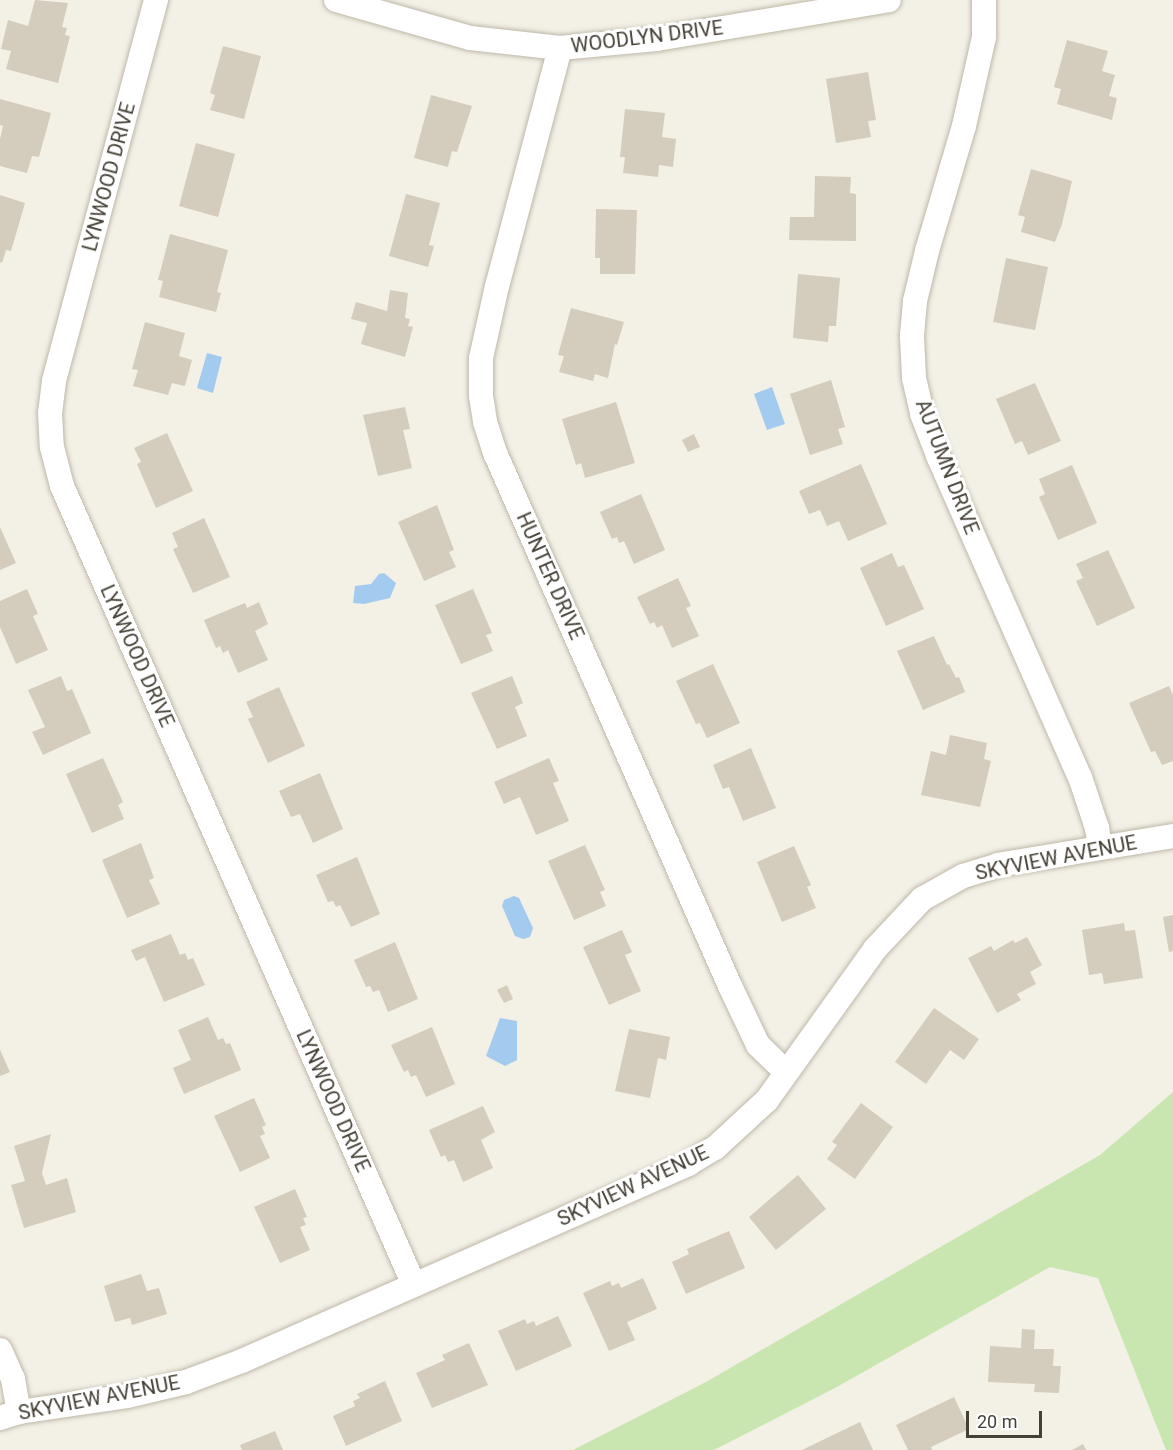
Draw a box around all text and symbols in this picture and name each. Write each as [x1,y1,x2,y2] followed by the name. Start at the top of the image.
[570,16,724,58] street label: WOODLYN DRIVE
[78,100,140,254] street label: LYNWOOD DRIVE
[910,396,984,538] street label: AUTUMN DRIVE
[511,509,589,643] street label: HUNTER DRIVE
[95,581,179,731] street label: LYNWOOD DRIVE
[973,831,1139,885] street label: SKYVIEW AVENUE
[291,1026,375,1176] street label: LYNWOOD DRIVE
[554,1141,712,1231] street label: SKYVIEW AVENUE
[16,1371,182,1425] street label: SKYVIEW AVENUE
[969,1399,1046,1437] scale bar
[977,1411,1017,1432] text: 20 m

